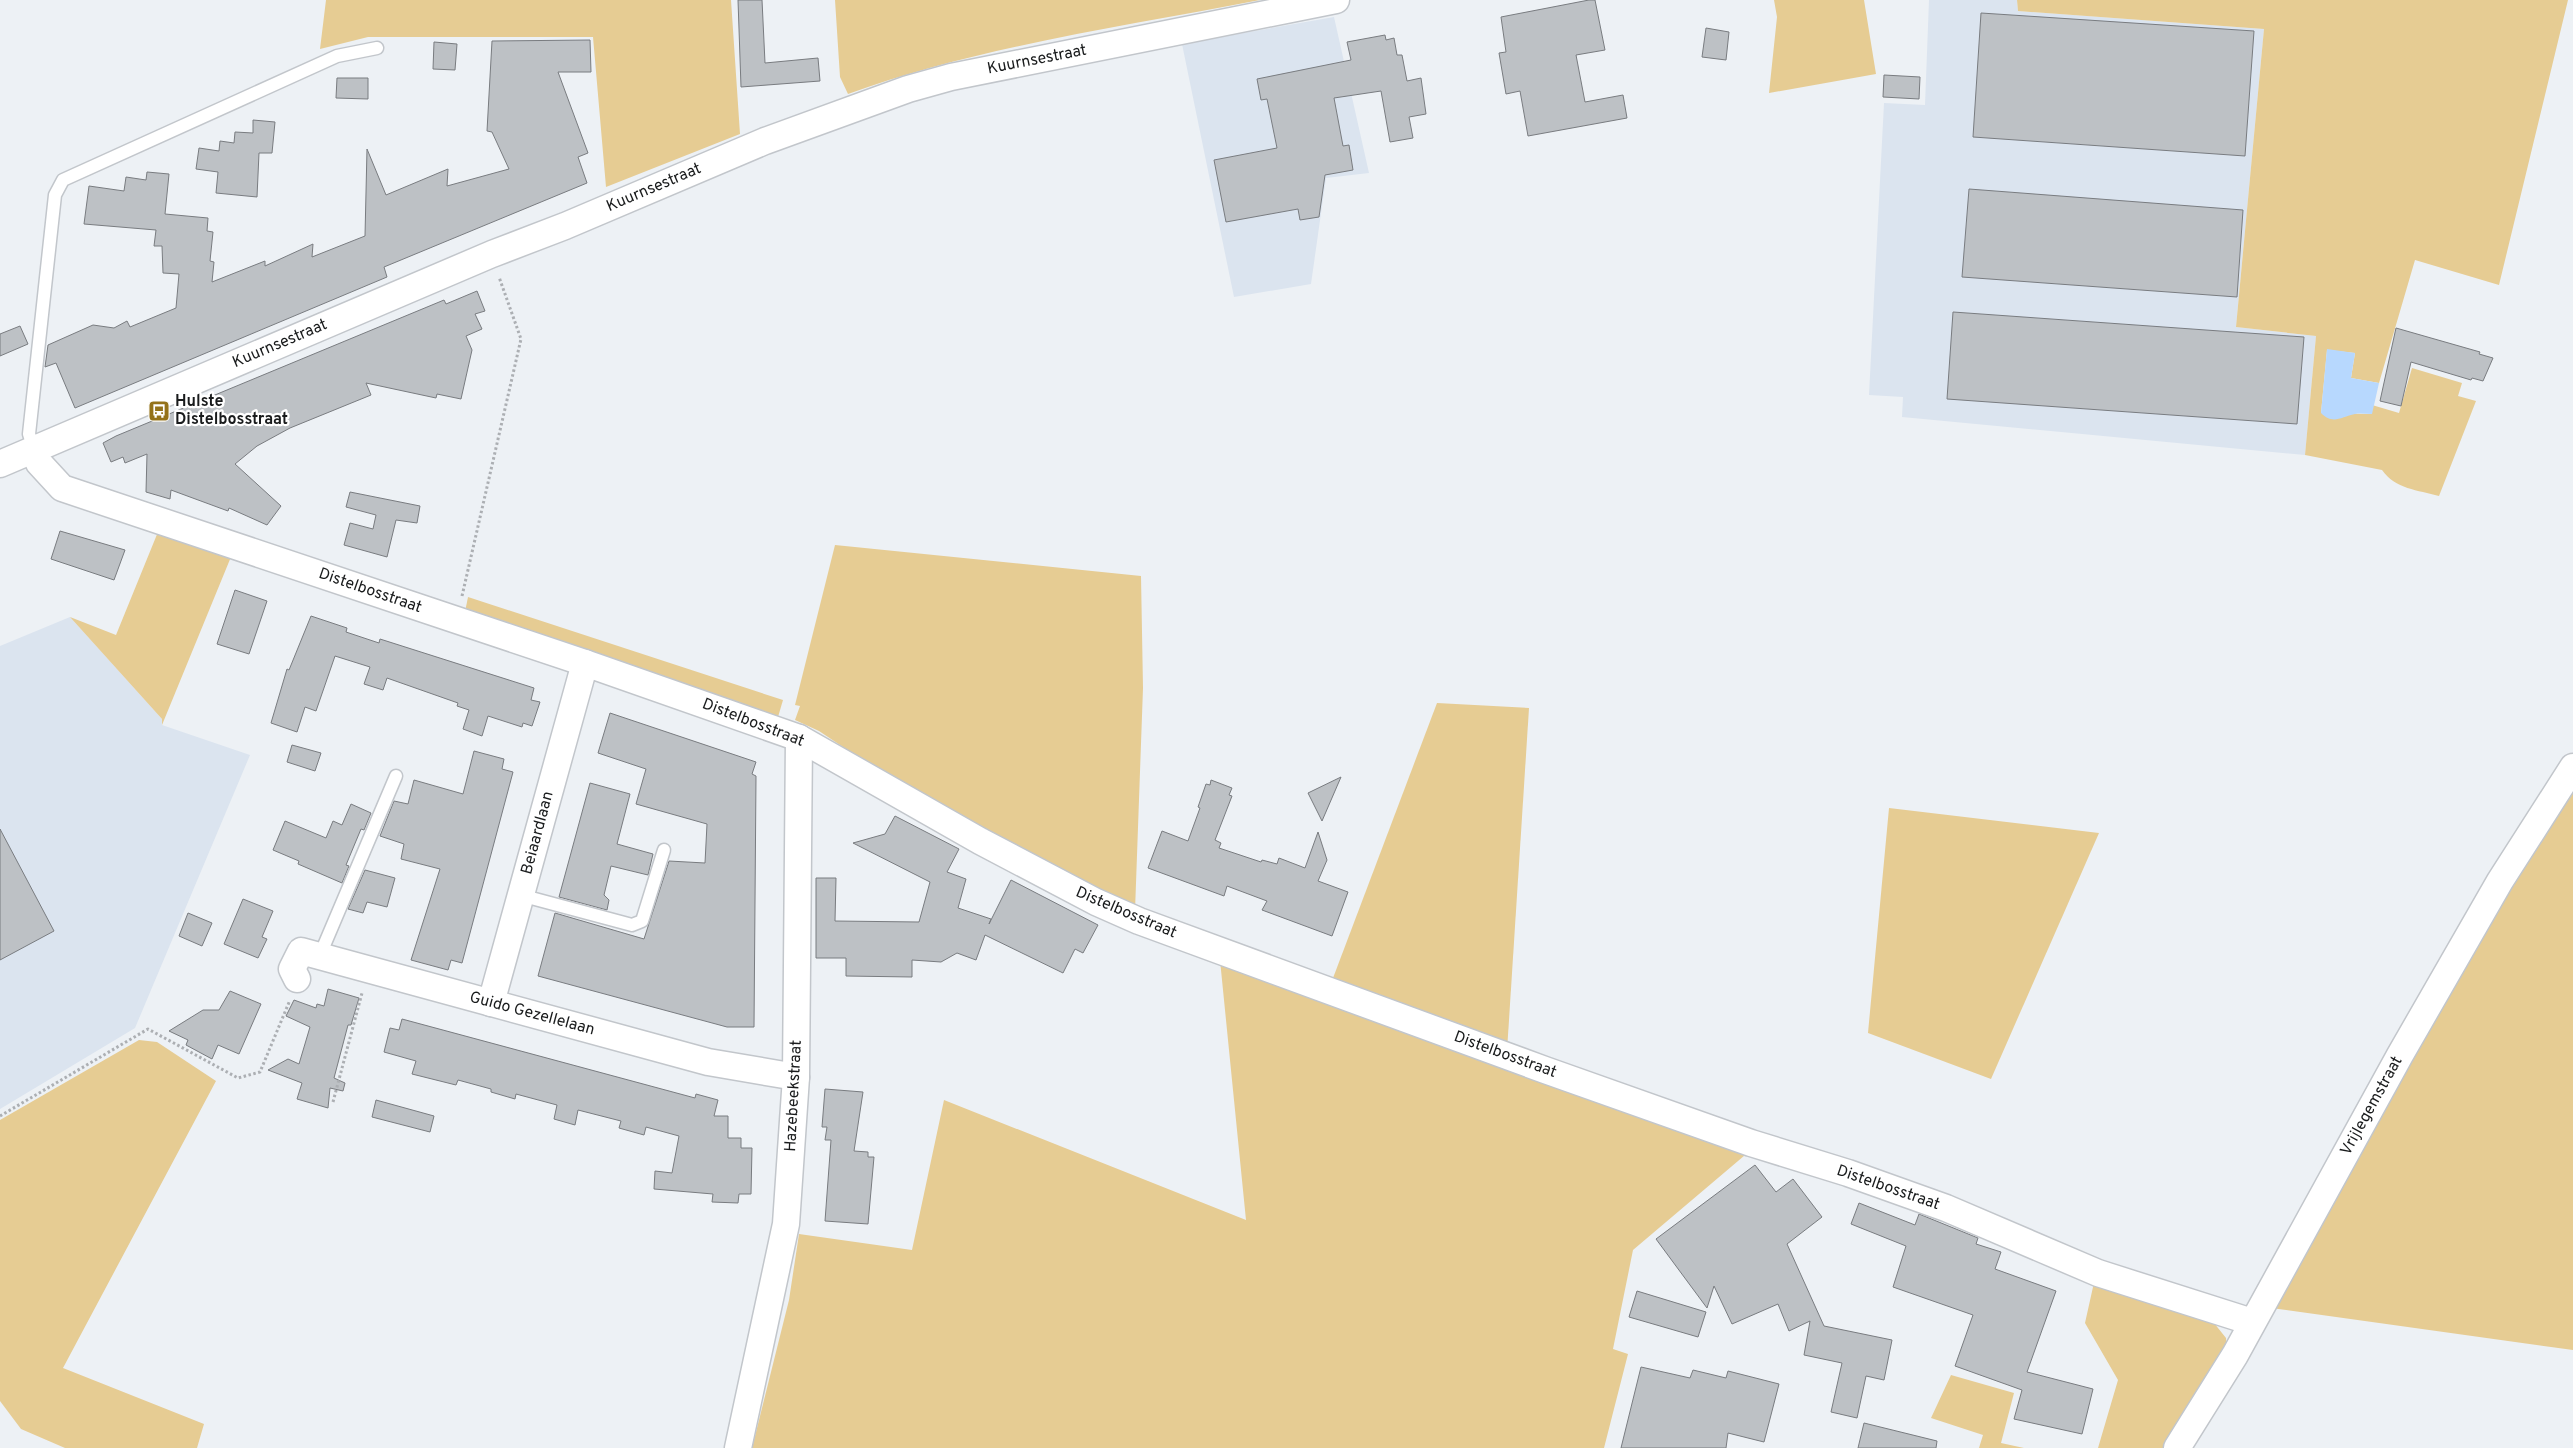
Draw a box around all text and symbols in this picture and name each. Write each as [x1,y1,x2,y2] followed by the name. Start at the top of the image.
[986,41,1088,79] street label: Kuurnsestraat
[604,159,704,217] street label: Kuurnsestraat
[230,315,330,373] street label: Kuurnsestraat
[175,392,288,430] place label: Hulste Distelbosstraat
[147,399,171,423] bus stop icon: Hulste Distelbosstraat
[316,564,424,618] street label: Distelbosstraat
[699,694,807,752] street label: Distelbosstraat
[517,789,559,877] street label: Beiaardlaan
[1072,883,1180,943] street label: Distelbosstraat
[467,988,597,1040] street label: Guido Gezellelaan
[1451,1027,1559,1083] street label: Distelbosstraat
[781,1040,807,1152] street label: Hazebeekstraat
[2337,1053,2407,1159] street label: Vrijlegemstraat
[1834,1161,1942,1215] street label: Distelbosstraat

